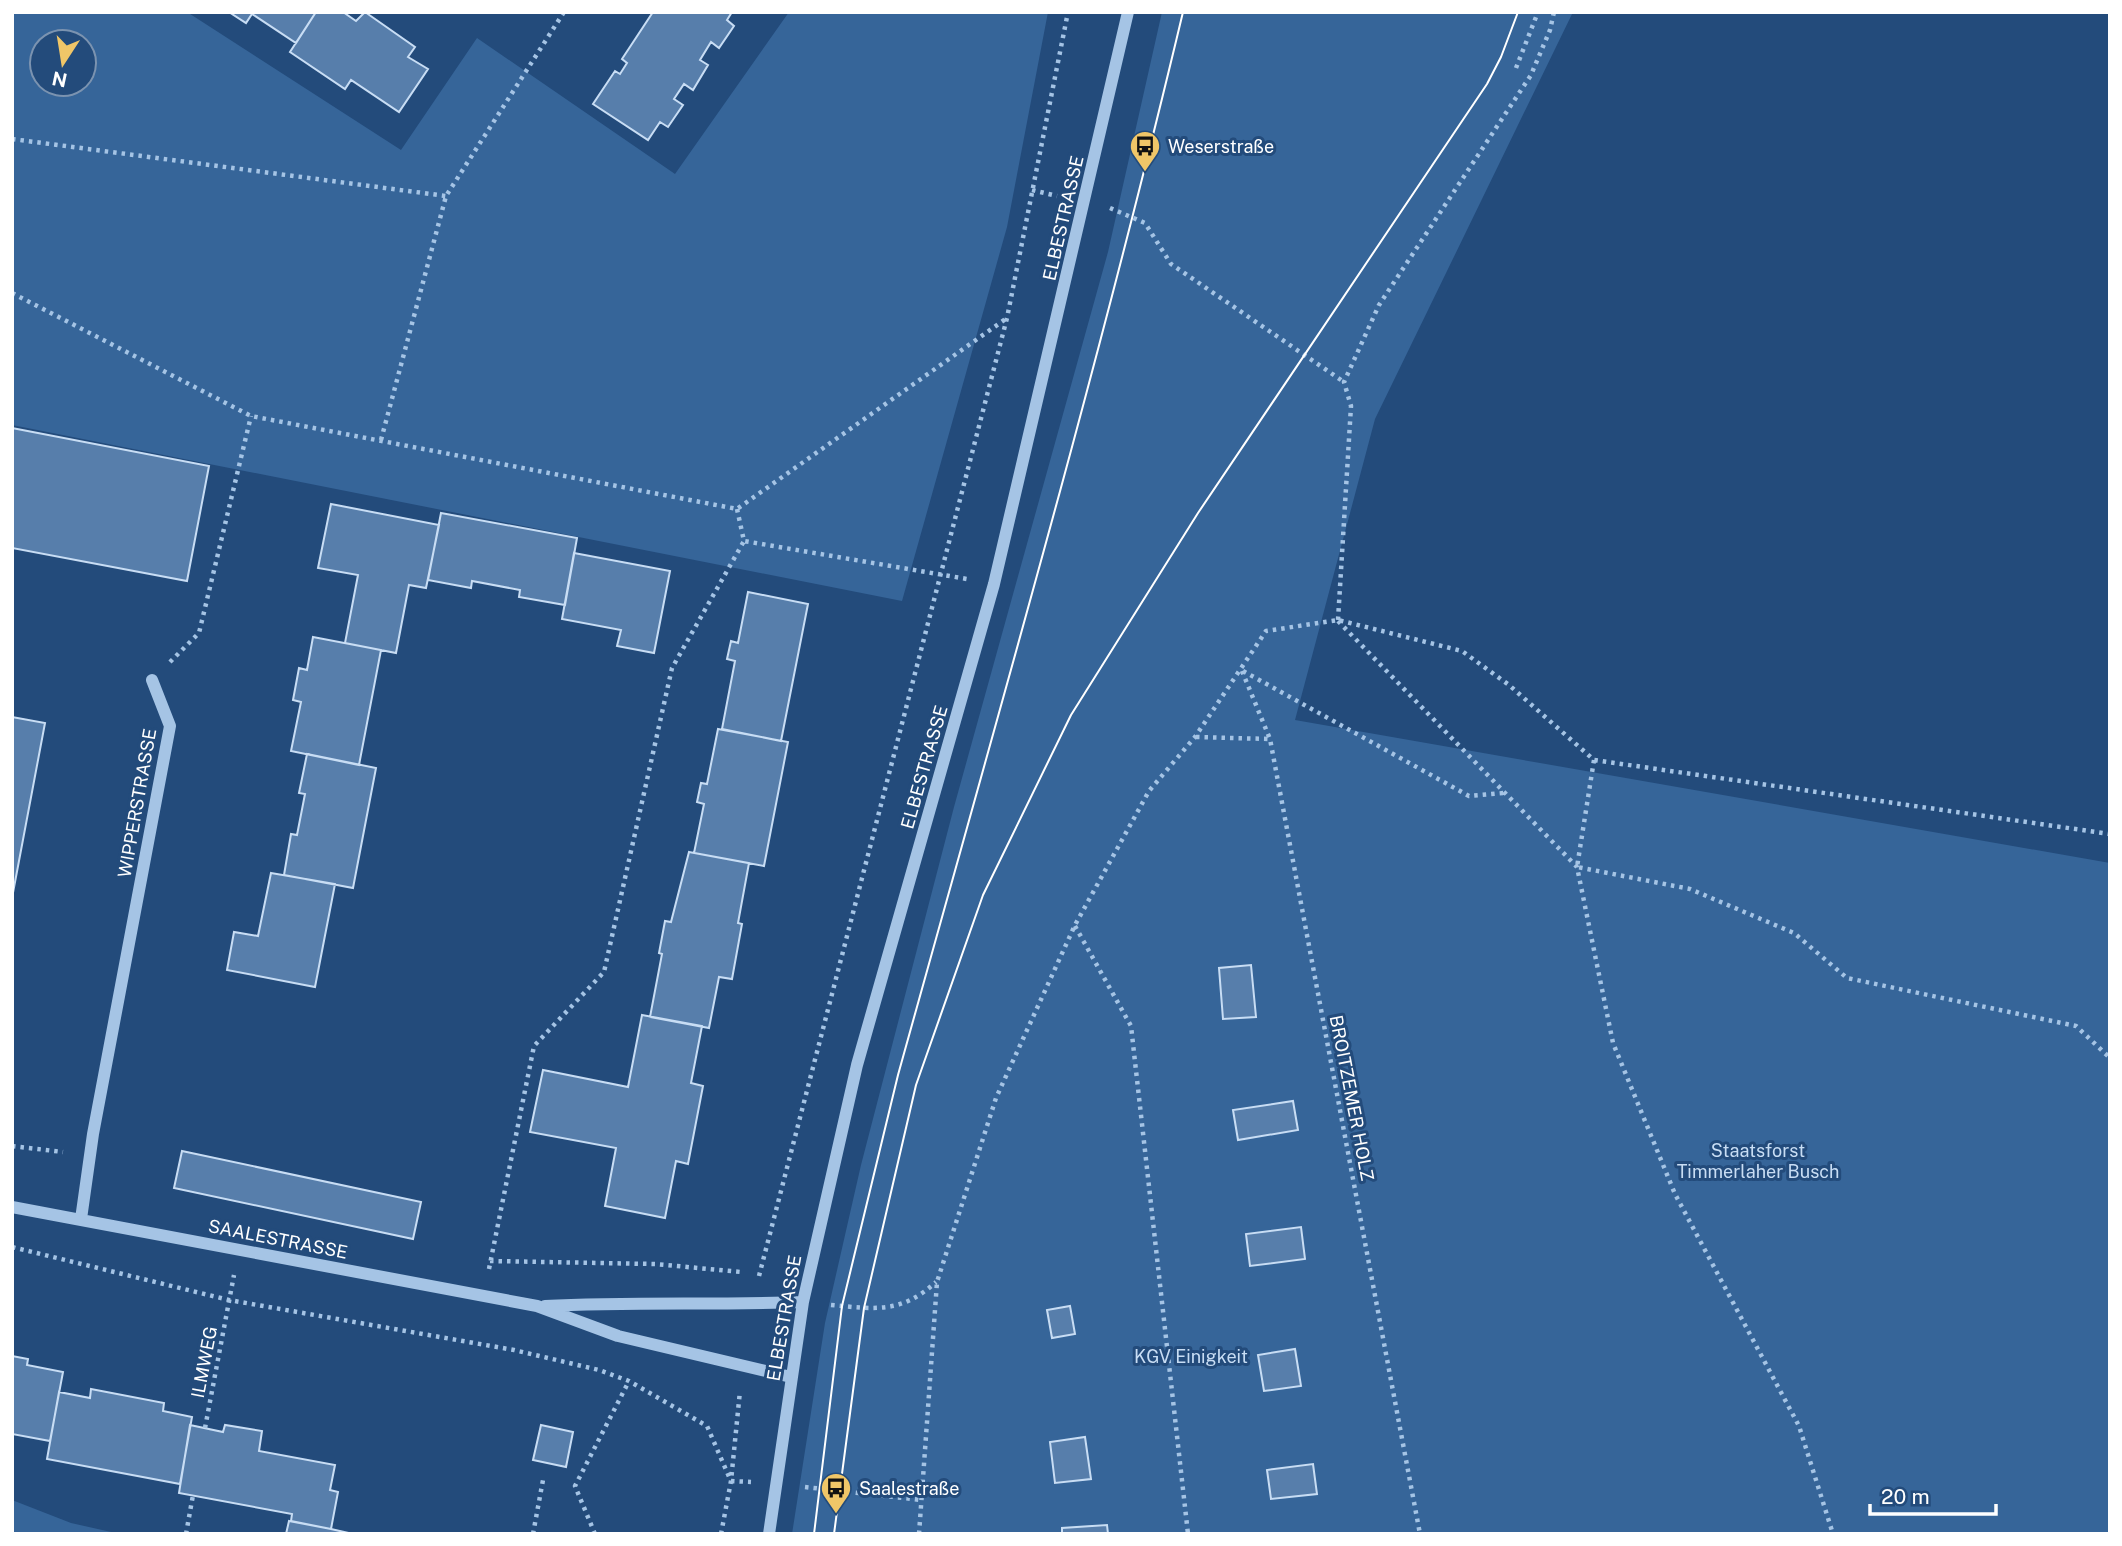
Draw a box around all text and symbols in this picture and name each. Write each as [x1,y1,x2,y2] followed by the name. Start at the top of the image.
[28,28,98,98] north arrow
[50,67,69,92] text: N
[1128,129,1162,173] bus stop icon: Weserstraße
[1168,136,1274,157] place label: Weserstraße
[1038,153,1088,283] street label: ELBESTRASSE
[896,703,952,831] street label: ELBESTRASSE
[114,727,160,879] street label: WIPPERSTRASSE
[1326,1013,1378,1183] street label: BROITZEMER HOLZ
[1677,1140,1839,1182] park label: Staatsforst Timmerlaher Busch
[206,1215,350,1263] street label: SAALESTRASSE
[763,1253,805,1383] street label: ELBESTRASSE
[187,1324,221,1400] street label: ILMWEG
[1134,1346,1248,1367] park label: KGV Einigkeit
[819,1471,853,1515] bus stop icon: Saalestraße
[1870,1472,1996,1516] scale bar
[859,1478,959,1499] place label: Saalestraße
[1881,1484,1930,1509] text: 20 m

